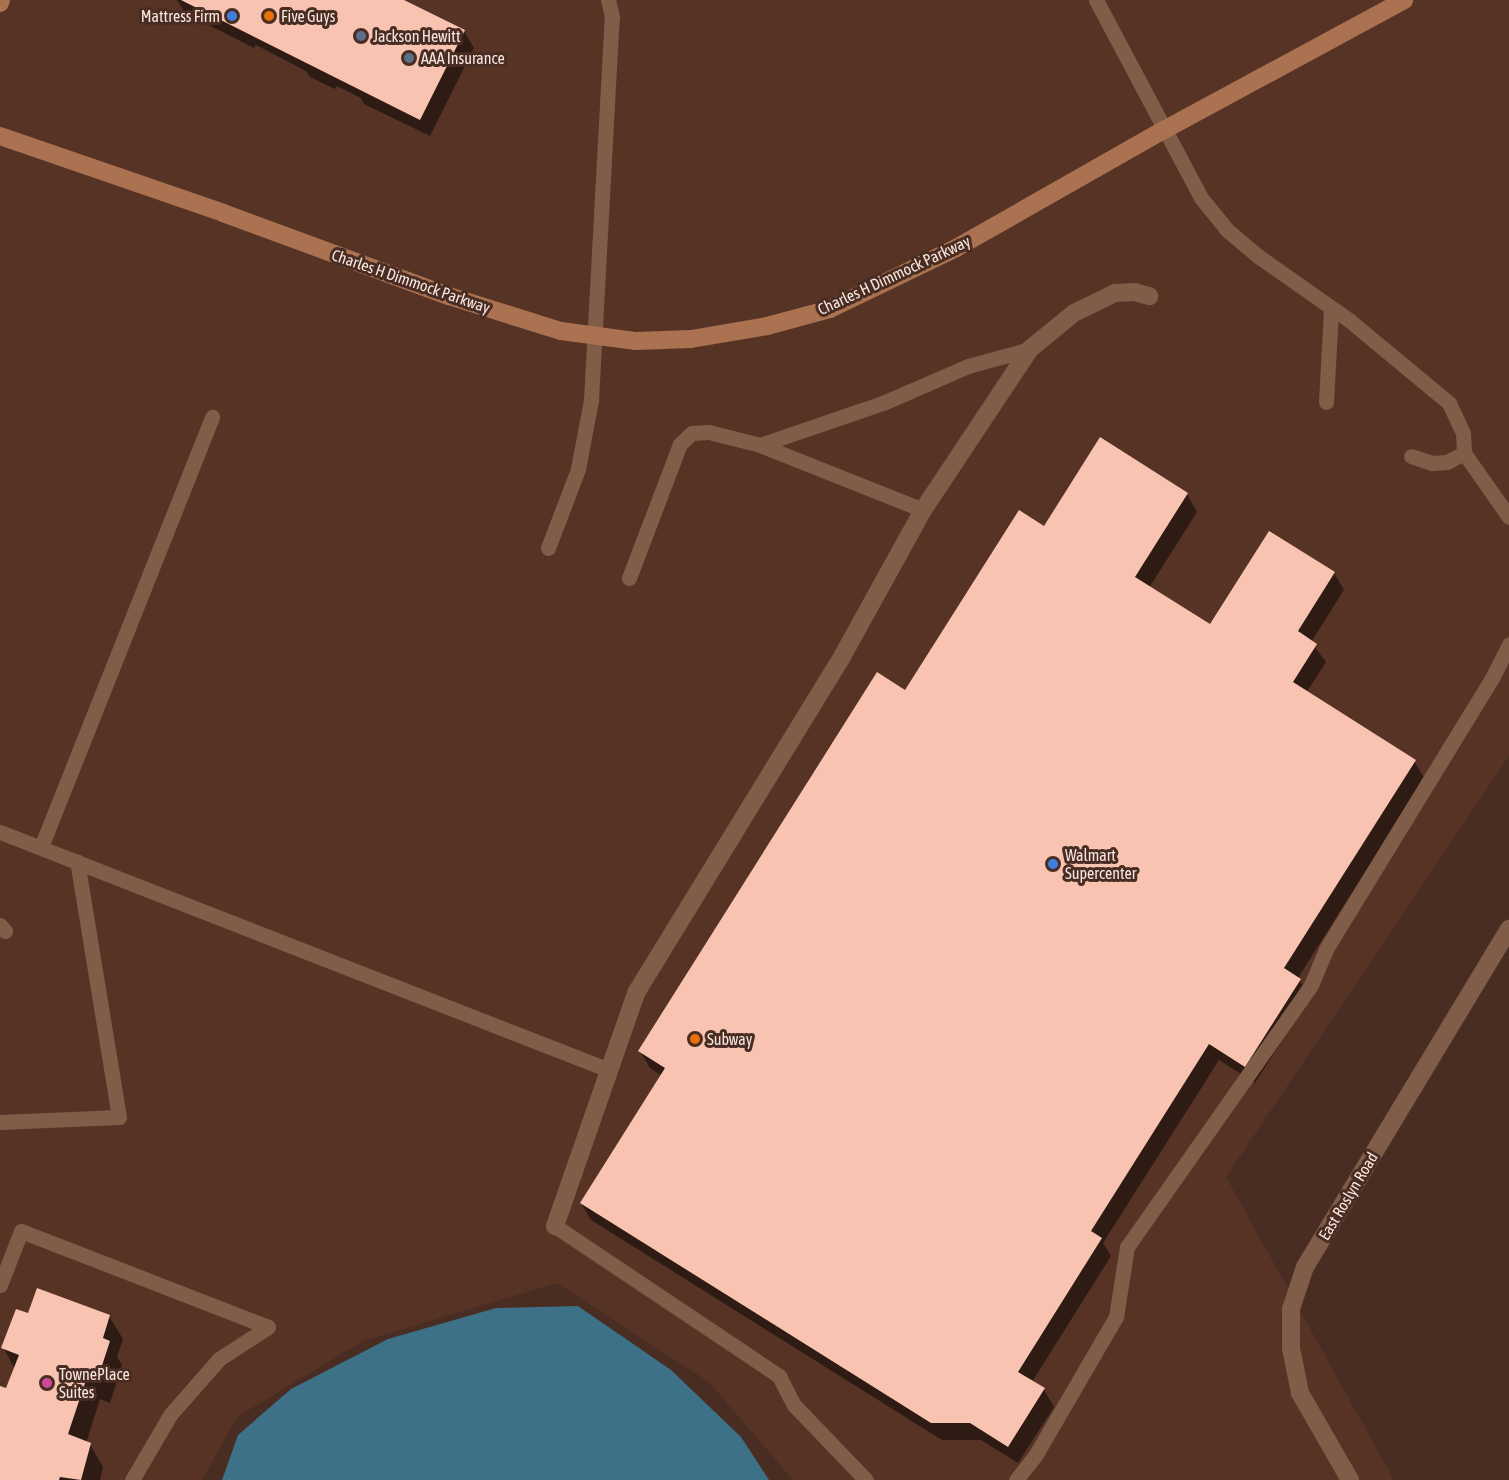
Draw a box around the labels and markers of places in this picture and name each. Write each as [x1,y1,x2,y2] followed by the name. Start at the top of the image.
[141,6,220,26] place label: Mattress Firm
[281,6,335,26] place label: Five Guys
[225,9,239,23] marker: Mattress Firm
[262,9,276,23] marker: Five Guys
[373,26,460,46] place label: Jackson Hewitt
[354,29,368,43] marker: Jackson Hewitt
[421,48,505,68] place label: AAA Insurance
[402,51,416,65] marker: AAA Insurance
[1065,845,1136,883] place label: Walmart Supercenter
[1046,857,1060,871] marker: Walmart Supercenter
[707,1029,752,1049] place label: Subway
[688,1032,702,1046] marker: Subway
[59,1364,130,1402] place label: TownePlace Suites
[40,1376,54,1390] marker: TownePlace Suites

